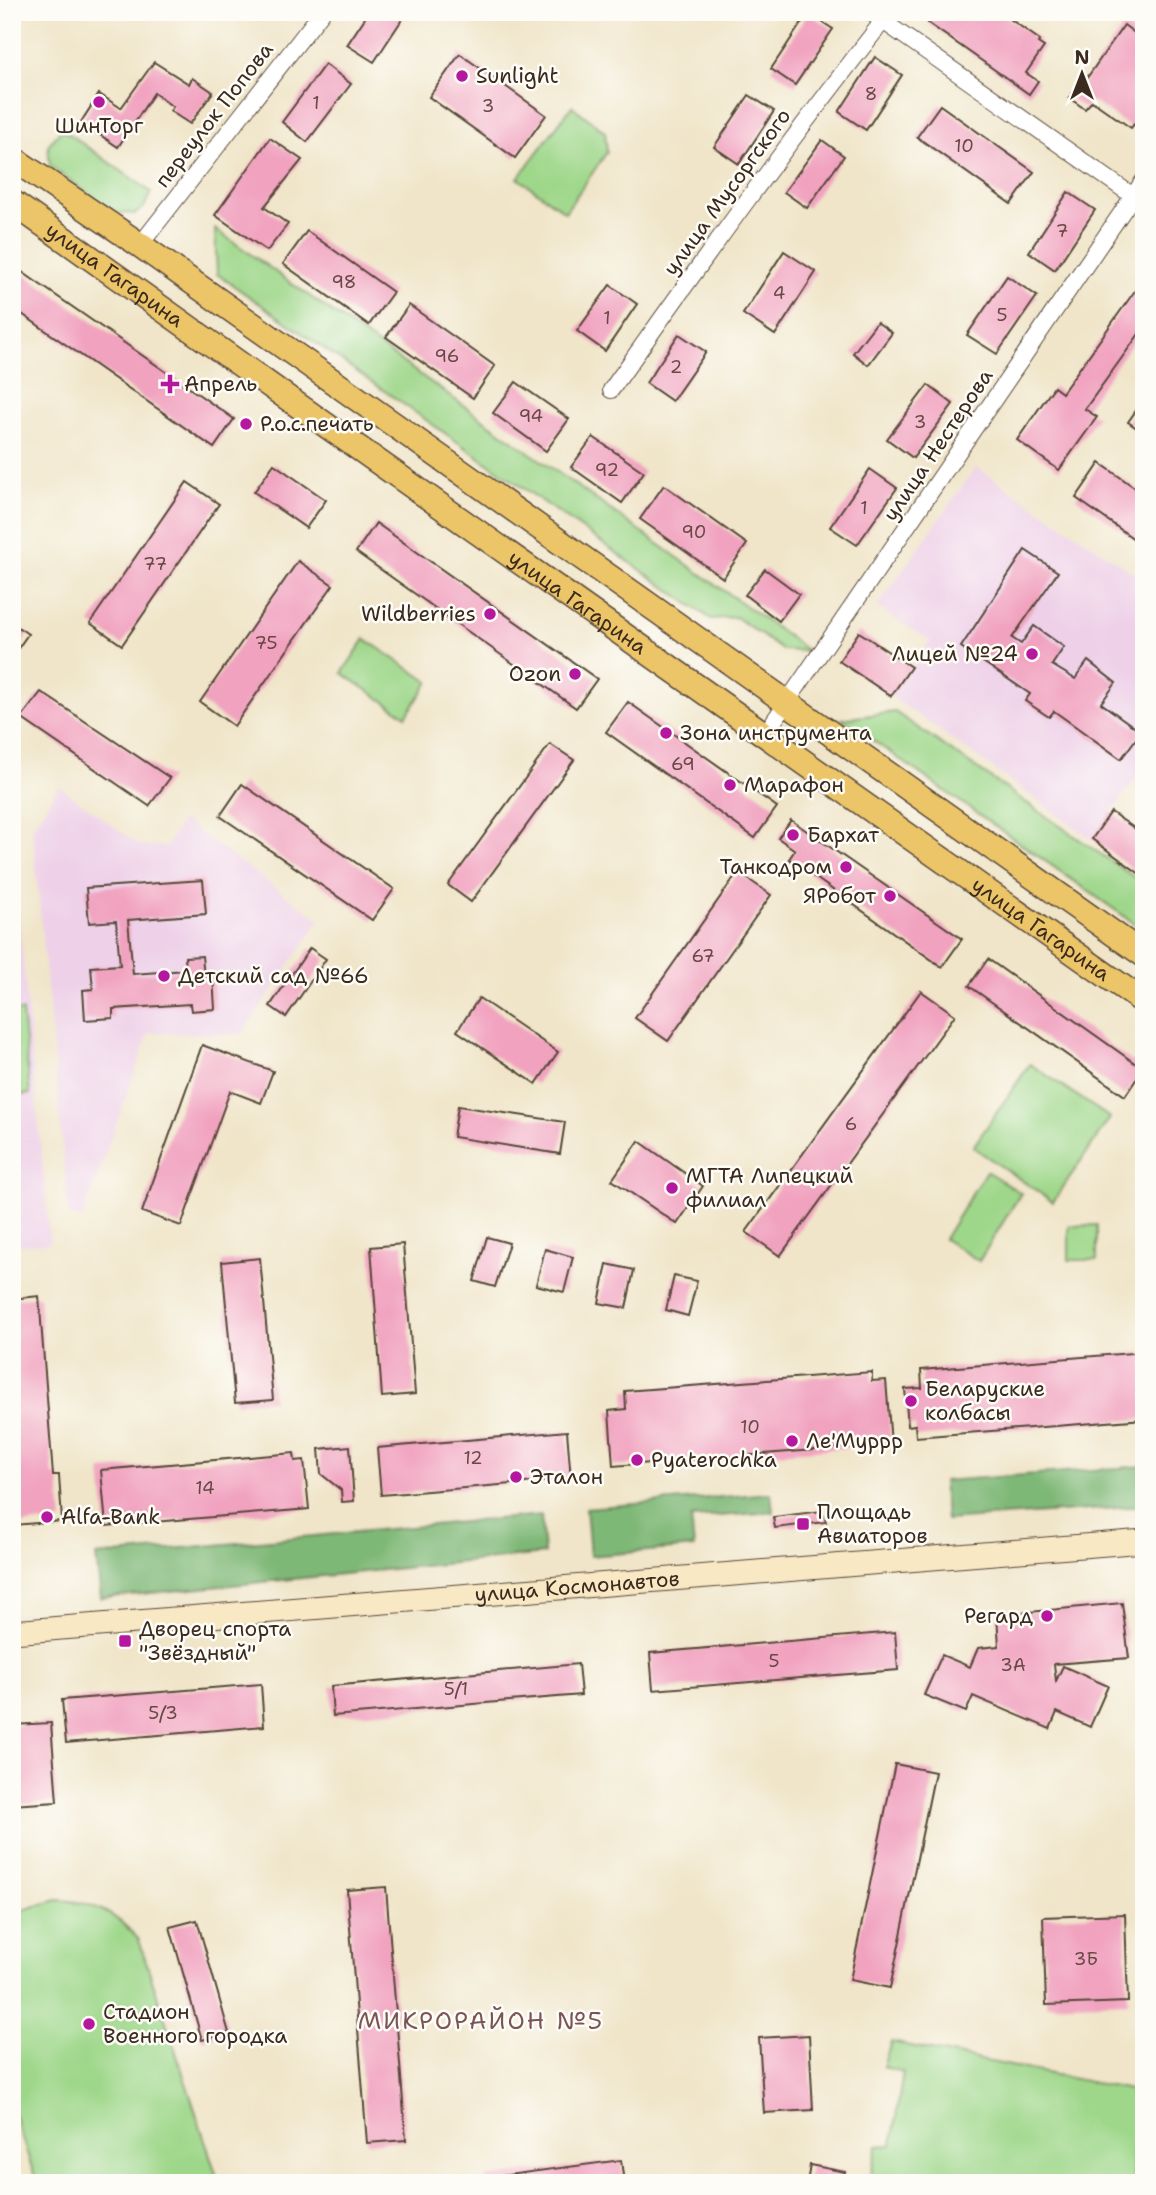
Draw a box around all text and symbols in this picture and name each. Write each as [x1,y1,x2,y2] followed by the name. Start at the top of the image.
[148,37,280,193] street label: переулок Попова
[1048,38,1118,108] north arrow
[1074,45,1090,70] text: N
[476,62,559,90] place label: Sunlight
[454,68,470,84] marker: Sunlight
[865,82,877,106] house number: 8
[312,91,320,115] house number: 1
[91,94,107,110] marker: ШинТорг
[482,94,494,118] house number: 3
[657,103,797,281] street label: улица Мусоргского
[55,112,144,140] place label: ШинТорг
[954,134,974,158] house number: 10
[40,216,189,334] street label: улица Гагарина
[1056,219,1068,243] house number: 7
[332,270,356,294] house number: 98
[773,281,785,305] house number: 4
[996,303,1008,327] house number: 5
[603,306,611,330] house number: 1
[435,344,459,368] house number: 96
[670,355,682,379] house number: 2
[877,363,999,527] street label: улица Нестерова
[184,370,257,398] place label: Апрель
[162,376,178,392] marker: Апрель
[519,404,543,428] house number: 94
[260,410,374,438] place label: Р.о.с.печать
[914,410,926,434] house number: 3
[238,416,254,432] marker: Р.о.с.печать
[595,458,619,482] house number: 92
[860,496,868,520] house number: 1
[682,520,706,544] house number: 90
[503,544,652,661] street label: улица Гагарина
[143,552,167,576] house number: 77
[361,600,476,628] place label: Wildberries
[482,606,498,622] marker: Wildberries
[255,631,277,655] house number: 75
[892,640,1018,668] place label: Лицей №24
[1024,646,1040,662] marker: Лицей №24
[509,660,561,688] place label: Ozon
[567,666,583,682] marker: Ozon
[680,719,872,747] place label: Зона инструмента
[658,725,674,741] marker: Зона инструмента
[671,752,695,776] house number: 69
[744,771,844,799] place label: Марафон
[722,777,738,793] marker: Марафон
[807,821,879,849] place label: Бархат
[785,827,801,843] marker: Бархат
[720,853,832,881] place label: Танкодром
[838,859,854,875] marker: Танкодром
[966,871,1116,988] street label: улица Гагарина
[803,882,876,910] place label: ЯРобот
[882,888,898,904] marker: ЯРобот
[691,944,715,968] house number: 67
[178,962,369,990] place label: Детский сад №66
[156,968,172,984] marker: Детский сад №66
[845,1112,857,1136] house number: 6
[686,1162,854,1214] place label: МГТА Липецкий филиал
[664,1180,680,1196] marker: МГТА Липецкий филиал
[925,1375,1045,1427] place label: Беларуские колбасы
[903,1393,919,1409] marker: Беларуские колбасы
[740,1415,760,1439] house number: 10
[806,1427,903,1455] place label: Ле'Муррр
[784,1433,800,1449] marker: Ле'Муррр
[463,1446,483,1470] house number: 12
[651,1446,777,1474] place label: Pyaterochka
[629,1452,645,1468] marker: Pyaterochka
[530,1463,603,1491] place label: Эталон
[508,1469,524,1485] marker: Эталон
[195,1476,215,1500] house number: 14
[817,1498,928,1550] place label: Площадь Авиаторов
[61,1503,160,1531] place label: Alfa-Bank
[39,1509,55,1525] marker: Alfa-Bank
[795,1516,811,1532] marker: Площадь Авиаторов
[474,1564,681,1609] street label: улица Космонавтов
[964,1602,1033,1630] place label: Регард
[1039,1608,1055,1624] marker: Регард
[139,1615,291,1667] place label: Дворец спорта "Звёздный"
[117,1633,133,1649] marker: Дворец спорта "Звёздный"
[768,1649,780,1673] house number: 5
[1000,1653,1026,1677] house number: 3А
[444,1677,468,1701] house number: 5/1
[148,1701,178,1725] house number: 5/3
[1074,1947,1098,1971] house number: 3Б
[103,1998,287,2050] place label: Стадион Военного городка
[358,2005,604,2037] district label: МИКРОРАЙОН №5
[81,2016,97,2032] marker: Стадион Военного городка

